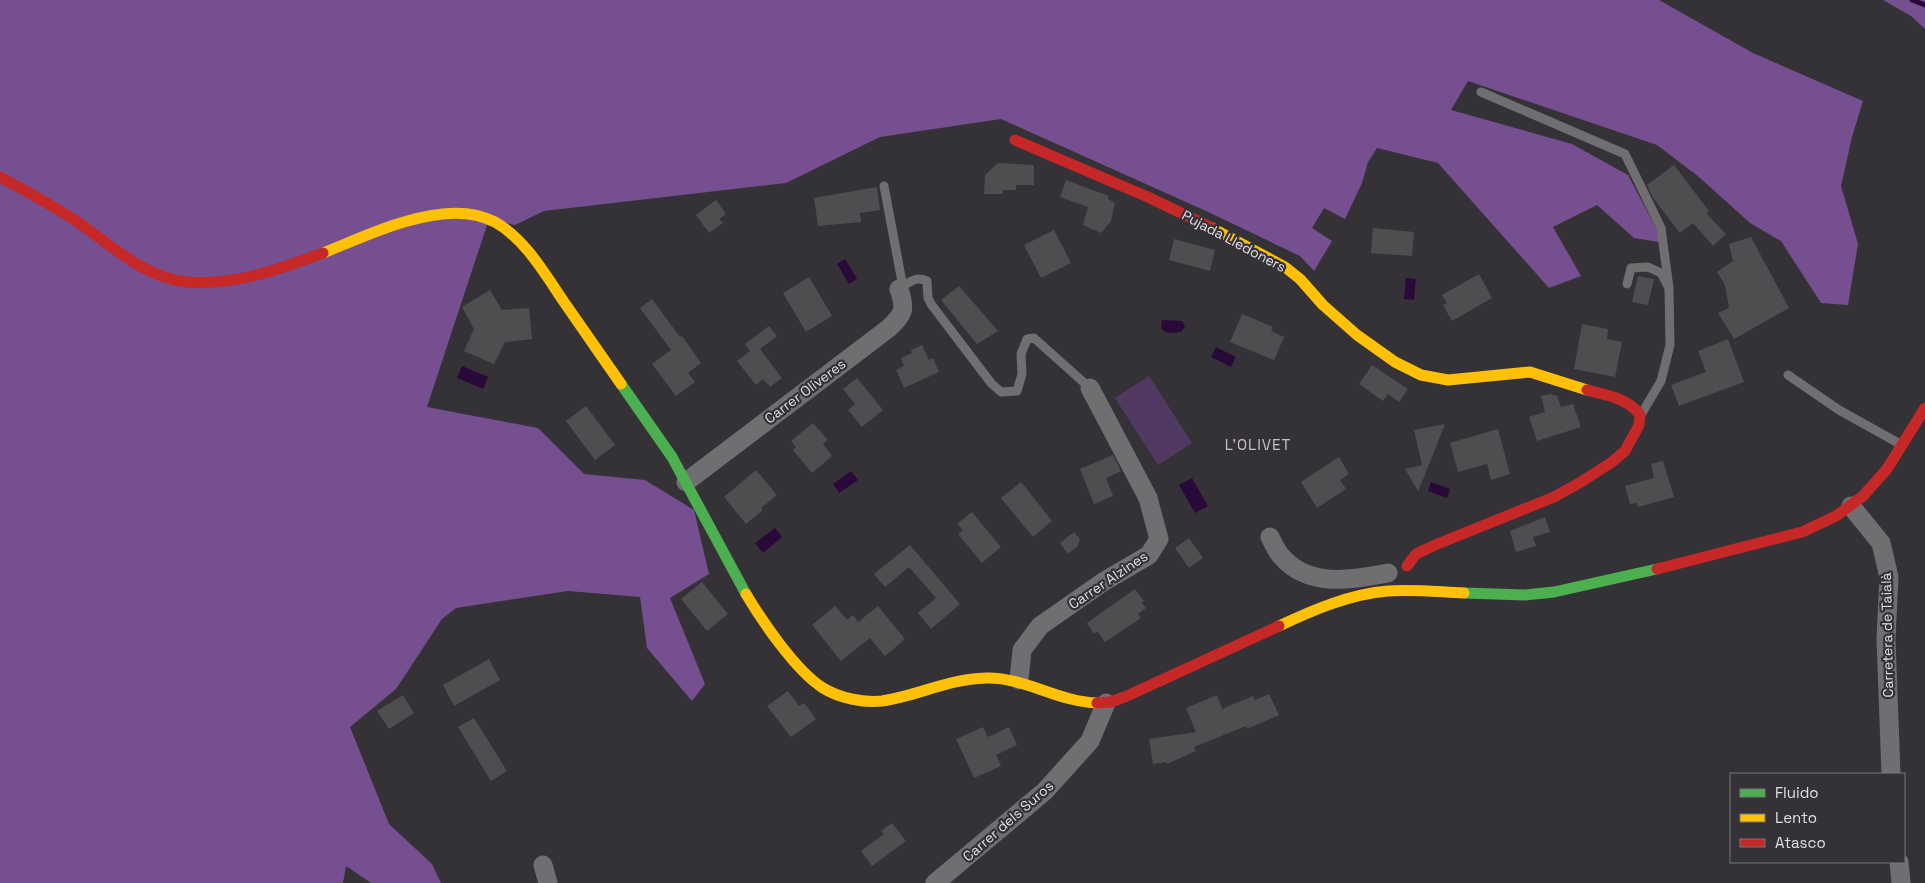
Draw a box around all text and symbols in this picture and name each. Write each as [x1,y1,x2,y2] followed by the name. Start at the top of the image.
[1179,206,1289,276] street label: Pujada Lledoners
[761,355,849,427] street label: Carrer Oliveres
[1225,435,1291,454] district label: L'OLIVET
[1065,547,1151,613] street label: Carrer Alzines
[1877,572,1897,698] street label: Carretera de Taialà
[1730,773,1905,863] legend
[959,777,1057,865] street label: Carrer dels Suros
[1775,783,1819,802] text: Fluido
[1775,808,1817,827] text: Lento
[1775,833,1826,852] text: Atasco

